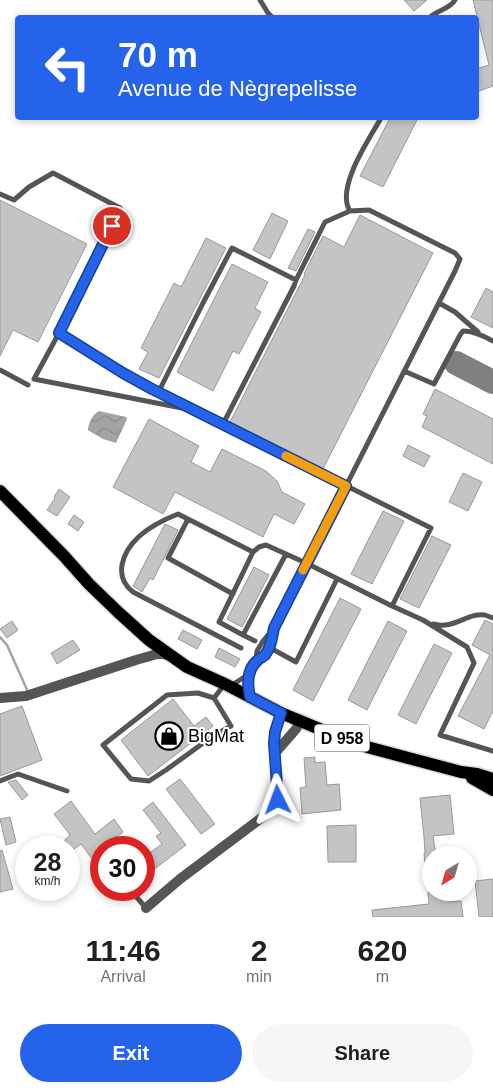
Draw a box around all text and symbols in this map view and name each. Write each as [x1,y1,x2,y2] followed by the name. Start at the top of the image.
[35,35,100,100] icon: left
[118,35,198,74] text: 70 m
[118,76,357,101] text: Avenue de Nègrepelisse
[91,205,133,247] pin
[98,212,126,240] icon: arrive
[154,721,184,751] shop icon: BigMat
[314,724,370,751] road number: D 958
[188,726,244,746] place label: BigMat
[251,773,303,825] position arrow
[90,836,155,901] speed limit sign: 30
[422,846,478,901] north arrow
[422,846,477,901] map controls
[34,848,61,876] text: 28
[34,874,61,888] text: km/h
[86,934,161,967] text: 11:46
[251,934,267,967] text: 2
[357,934,407,967] text: 620
[100,968,146,985] text: Arrival
[246,968,272,985] text: min
[376,968,389,985] text: m
[20,1024,242,1082] button: Exit
[252,1024,473,1082] button: Share

